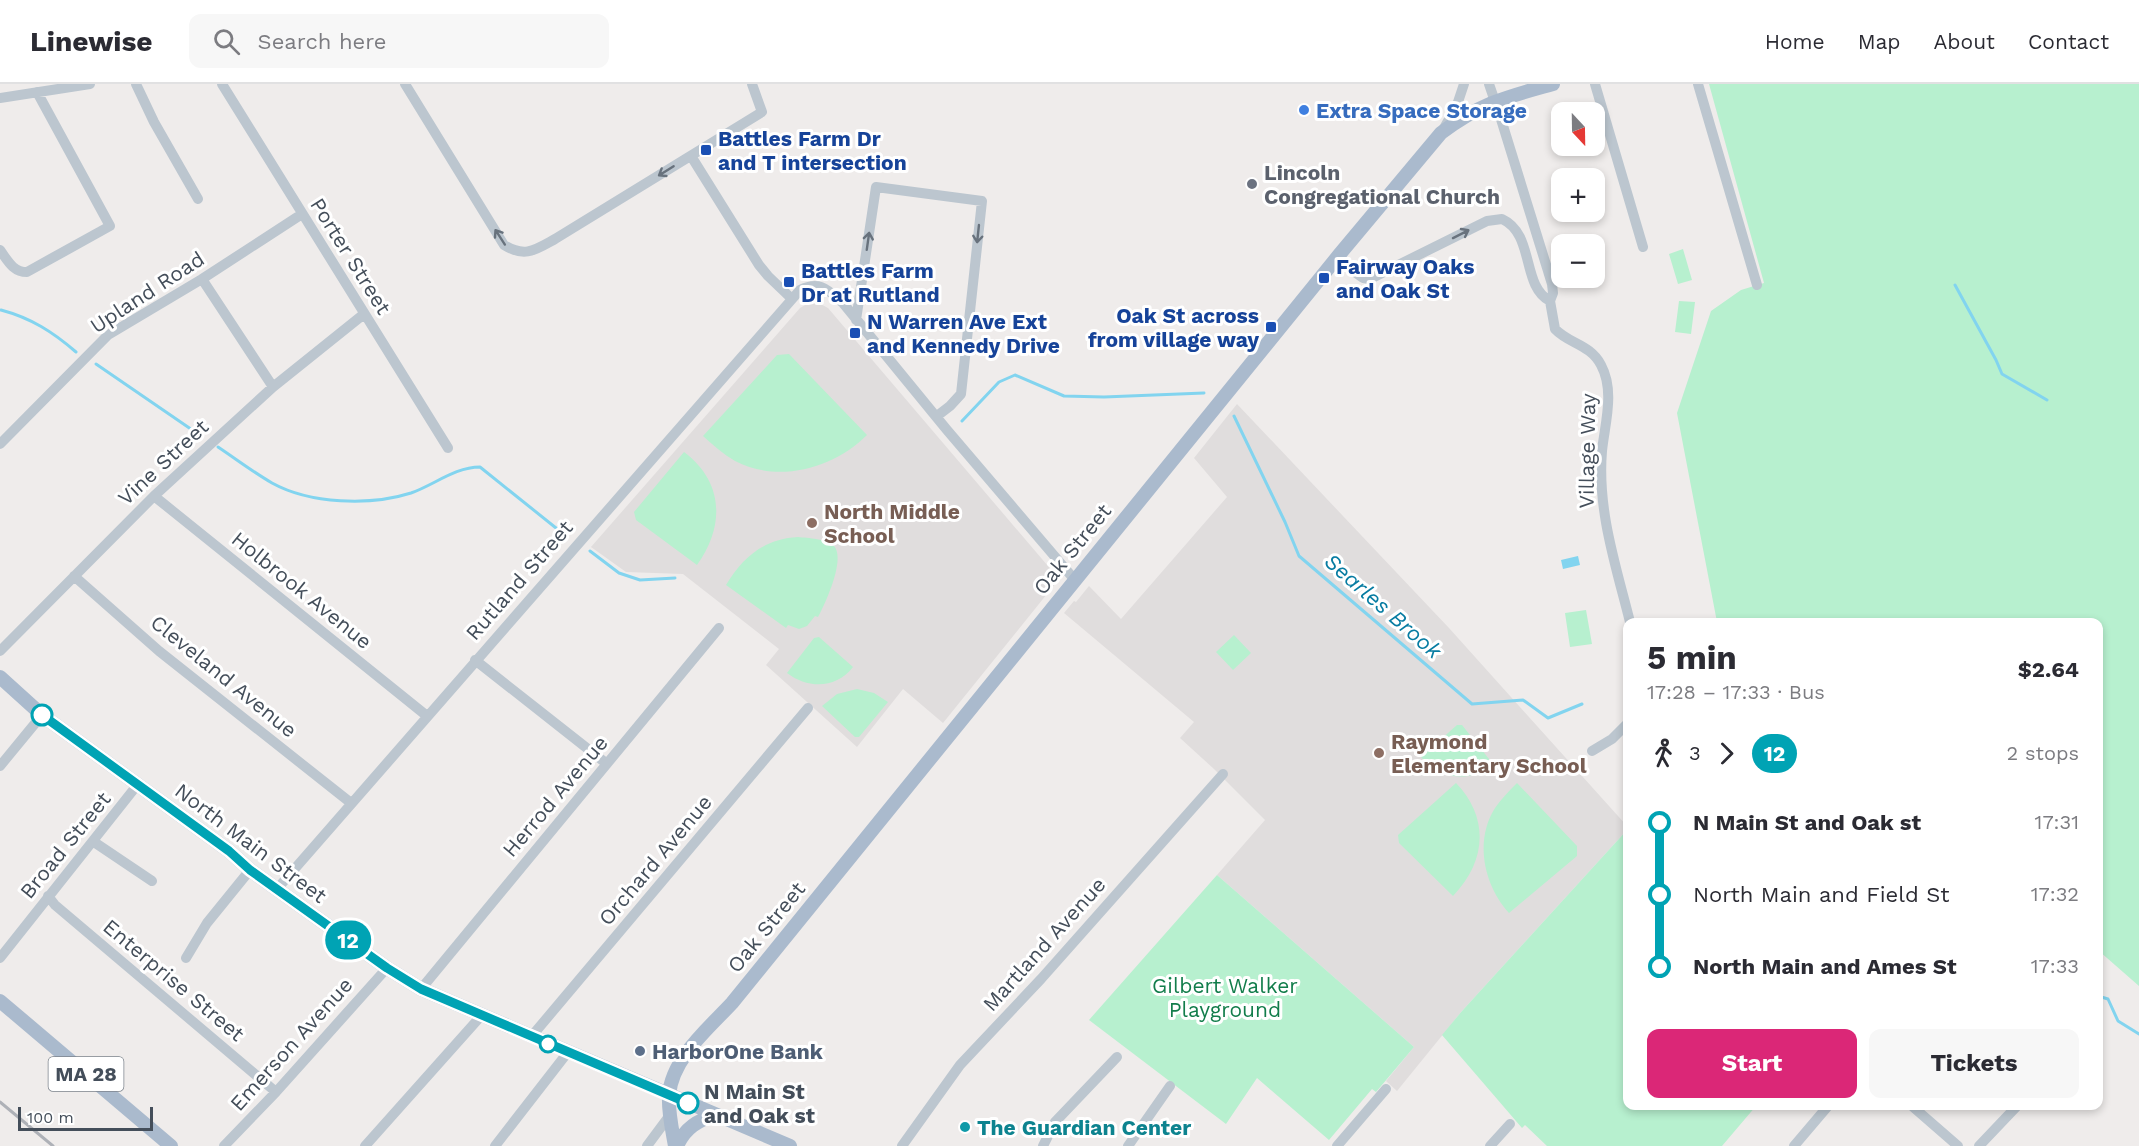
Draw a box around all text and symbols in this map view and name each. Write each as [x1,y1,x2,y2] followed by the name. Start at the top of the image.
[189,14,609,68] search box
[30,25,153,58] text: Linewise
[210,25,243,58] icon: search
[258,29,387,54] text: Search here
[1765,29,1825,54] text: Home
[1858,29,1901,54] text: Map
[1934,29,1995,54] text: About
[2028,29,2109,54] text: Contact
[1316,98,1527,123] place label: Extra Space Storage
[1551,102,1605,156] north arrow
[1551,102,1605,288] map controls
[1297,103,1311,117] marker: Extra Space Storage
[718,126,907,175] place label: Battles Farm Dr and T intersection
[699,143,713,157] marker: Battles Farm Dr and T intersection
[1264,160,1500,209] place label: Lincoln Congregational Church
[658,165,675,177] one-way arrow
[1551,168,1605,222] button: +
[1245,177,1259,191] marker: Lincoln Congregational Church
[305,193,397,319] street label: Porter Street
[972,224,983,244] one-way arrow
[1452,228,1469,240] one-way arrow
[493,229,505,246] one-way arrow
[863,232,874,251] one-way arrow
[1551,234,1605,288] button: −
[85,246,209,338] street label: Upland Road
[1336,254,1475,303] place label: Fairway Oaks and Oak St
[801,258,940,307] place label: Battles Farm Dr at Rutland
[1317,271,1331,285] marker: Fairway Oaks and Oak St
[782,275,796,289] marker: Battles Farm Dr at Rutland
[1088,303,1259,352] place label: Oak St across from village way
[867,309,1060,358] place label: N Warren Ave Ext and Kennedy Drive
[1264,320,1278,334] marker: Oak St across from village way
[848,326,862,340] marker: N Warren Ave Ext and Kennedy Drive
[1573,393,1601,509] street label: Village Way
[113,414,214,510] street label: Vine Street
[1028,498,1116,599] street label: Oak Street
[824,499,960,548] place label: North Middle School
[460,515,578,645] street label: Rutland Street
[805,516,819,530] marker: North Middle School
[227,526,377,654] street label: Holbrook Avenue
[1319,548,1447,664] water label: Searles Brook
[146,609,302,743] street label: Cleveland Avenue
[1647,638,1737,677] text: 5 min
[2018,657,2079,682] text: $2.64
[1647,680,1825,704] text: 17:28 – 17:33 · Bus
[31,704,53,726] unlabelled marker
[1391,729,1587,778] place label: Raymond Elementary School
[497,730,613,862] street label: Herrod Avenue
[1647,737,1680,770] icon: walk
[1710,737,1743,770] icon: forward
[1689,741,1701,765] text: 3
[1764,741,1785,766] text: 12
[2007,741,2079,765] text: 2 stops
[1372,746,1386,760] marker: Raymond Elementary School
[170,778,332,908] street label: North Main Street
[14,786,116,903] street label: Broad Street
[593,790,717,930] street label: Orchard Avenue
[1693,810,1921,835] text: N Main St and Oak st
[2035,810,2079,834] text: 17:31
[977,872,1111,1016] street label: Martland Avenue
[722,876,810,977] street label: Oak Street
[1693,882,1950,907] text: North Main and Field St
[2031,882,2079,906] text: 17:32
[98,914,250,1046] street label: Enterprise Street
[321,920,375,960] line badge: 12
[337,928,359,953] text: 12
[1693,954,1957,979] text: North Main and Ames St
[2031,954,2079,978] text: 17:33
[225,972,357,1116] street label: Emerson Avenue
[1152,973,1298,1022] park label: Gilbert Walker Playground
[1647,1029,1857,1098] button: Start
[1869,1029,2079,1098] button: Tickets
[539,1035,557,1053] unlabelled marker
[652,1039,824,1064] place label: HarborOne Bank
[633,1044,647,1058] marker: HarborOne Bank
[48,1057,124,1091] road number: MA 28
[704,1079,815,1128] place label: N Main St and Oak st
[677,1092,699,1114] marker: N Main St and Oak st
[18,1104,153,1132] scale bar
[27,1108,74,1127] text: 100 m
[977,1115,1191,1140] place label: The Guardian Center
[958,1120,972,1134] marker: The Guardian Center

